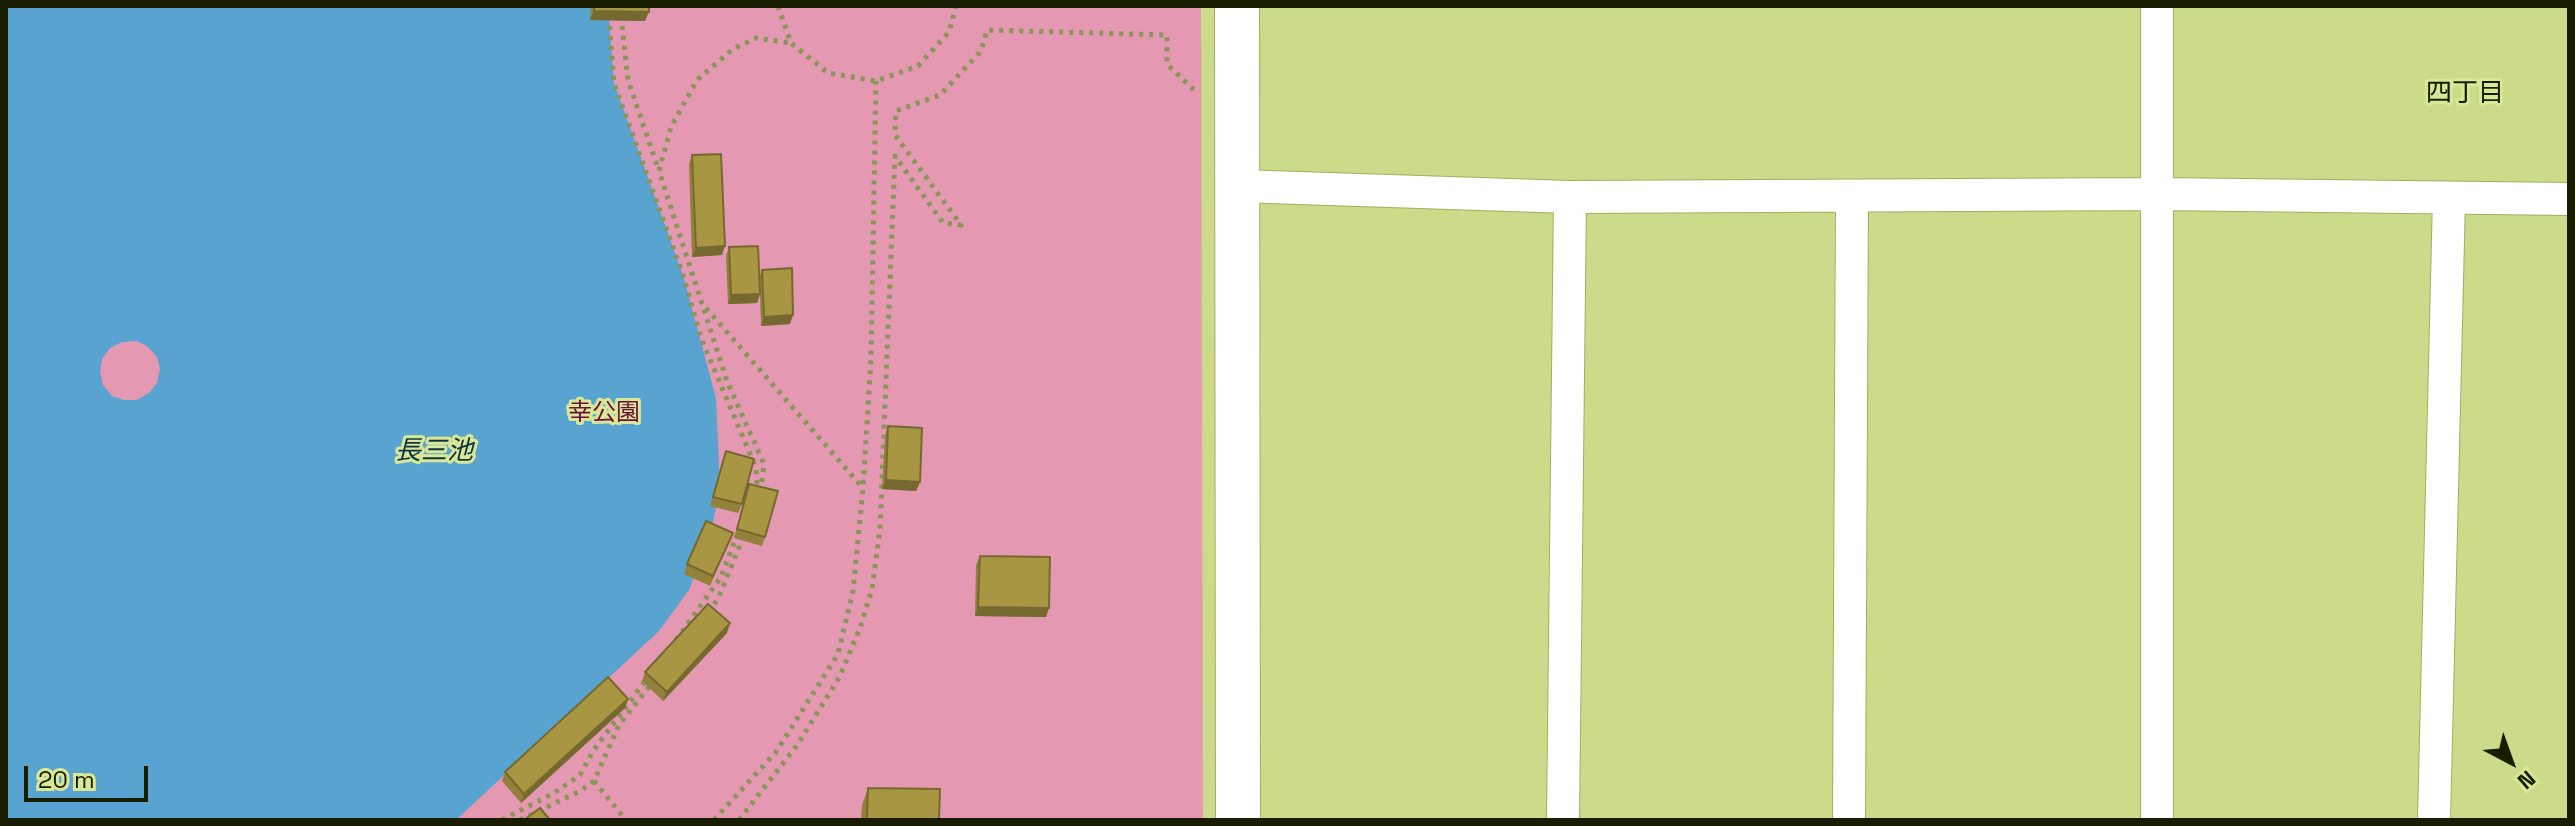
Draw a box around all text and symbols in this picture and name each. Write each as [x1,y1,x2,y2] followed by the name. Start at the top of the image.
[2426,78,2504,110] district label: 四丁目
[568,399,640,427] park label: 幸公園
[395,436,473,468] water label: 長三池
[2471,722,2551,802] north arrow
[28,750,152,800] scale bar
[38,764,95,795] text: 20 m
[2512,765,2541,796] text: N

